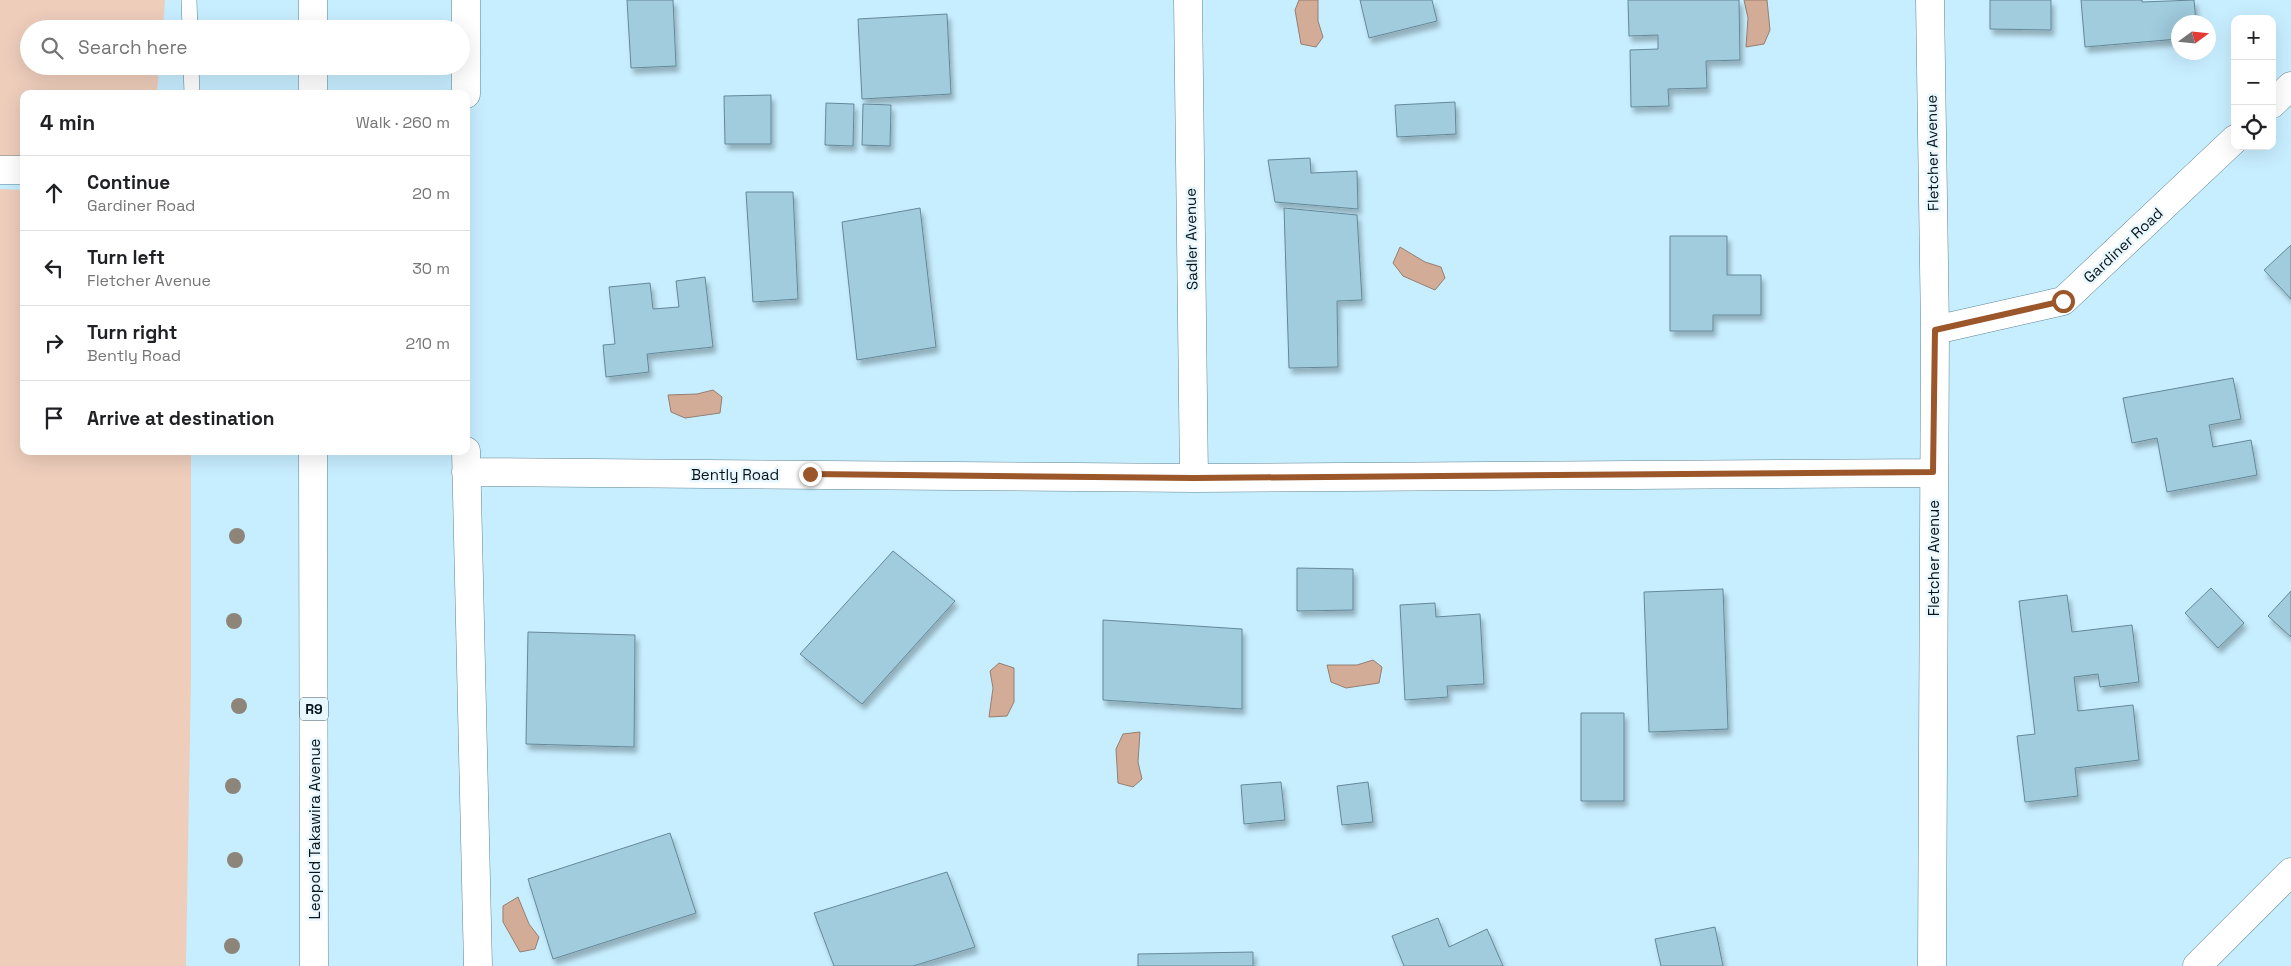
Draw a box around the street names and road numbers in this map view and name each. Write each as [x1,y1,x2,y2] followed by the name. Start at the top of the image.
[1921,95,1943,211] street label: Fletcher Avenue
[1181,188,1201,290] street label: Sadler Avenue
[2079,203,2167,287] street label: Gardiner Road
[691,465,779,484] street label: Bently Road
[1924,500,1943,616] street label: Fletcher Avenue
[300,698,328,721] road number: R9
[305,738,324,919] street label: Leopold Takawira Avenue

